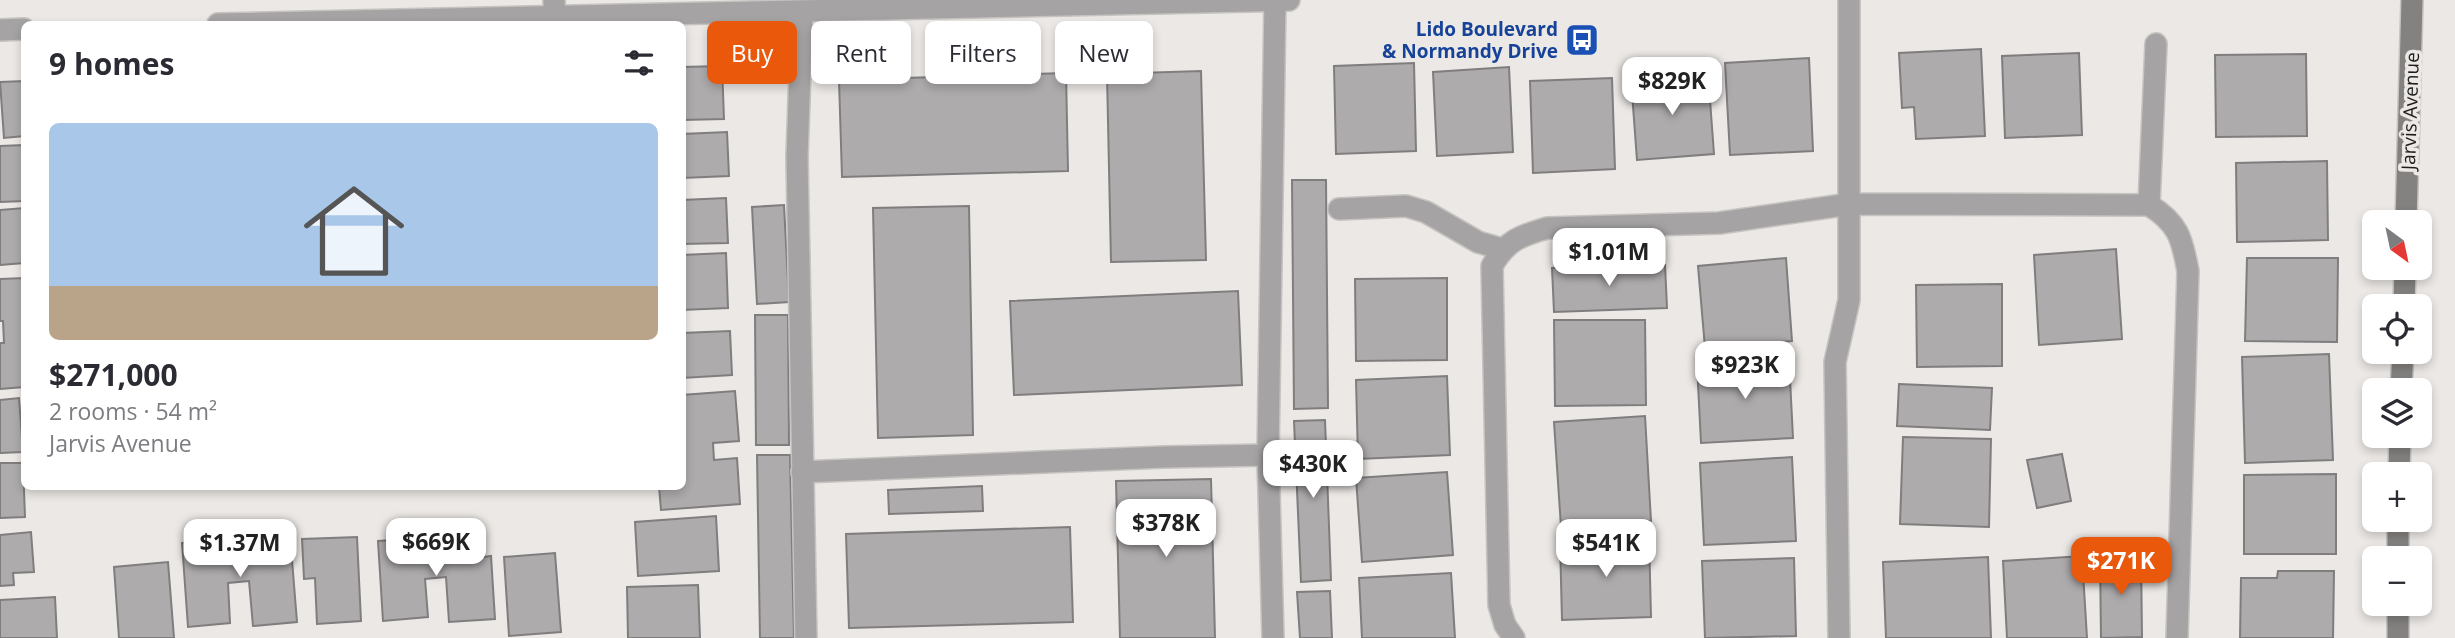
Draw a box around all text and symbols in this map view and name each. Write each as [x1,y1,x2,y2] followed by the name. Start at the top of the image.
[1382,16,1558,64] place label: Lido Boulevard & Normandy Drive
[707,21,797,84] chip: Buy
[811,21,911,84] chip: Rent
[925,21,1041,84] chip: Filters
[1055,21,1153,84] chip: New
[1563,21,1601,59] bus stop icon: Lido Boulevard & Normandy Drive
[49,43,174,84] text: 9 homes
[620,44,658,82] icon: filters
[2395,52,2425,172] street label: Jarvis Avenue
[1623,58,1721,117] pin: $829K
[1638,64,1706,96] text: $829K
[291,168,417,294] icon: home
[2362,210,2432,280] north arrow
[2362,210,2432,616] map controls
[1552,229,1666,288] pin: $1.01M
[1569,235,1649,267] text: $1.01M
[2362,294,2432,364] button: locate
[1696,342,1794,401] pin: $923K
[1711,348,1779,380] text: $923K
[49,354,178,395] text: $271,000
[2362,378,2432,448] button: layers
[49,395,217,427] text: 2 rooms · 54 m²
[49,427,192,459] text: Jarvis Avenue
[1264,440,1362,500] pin: $430K
[1279,447,1347,479] text: $430K
[2362,462,2432,532] button: +
[1117,500,1215,559] pin: $378K
[1132,506,1200,538] text: $378K
[387,518,485,578] pin: $669K
[183,520,297,579] pin: $1.37M
[1557,520,1655,579] pin: $541K
[402,525,470,557] text: $669K
[200,526,280,558] text: $1.37M
[1572,526,1640,558] text: $541K
[2072,538,2170,597] pin: $271K
[2087,544,2155,576] text: $271K
[2362,546,2432,616] button: −

